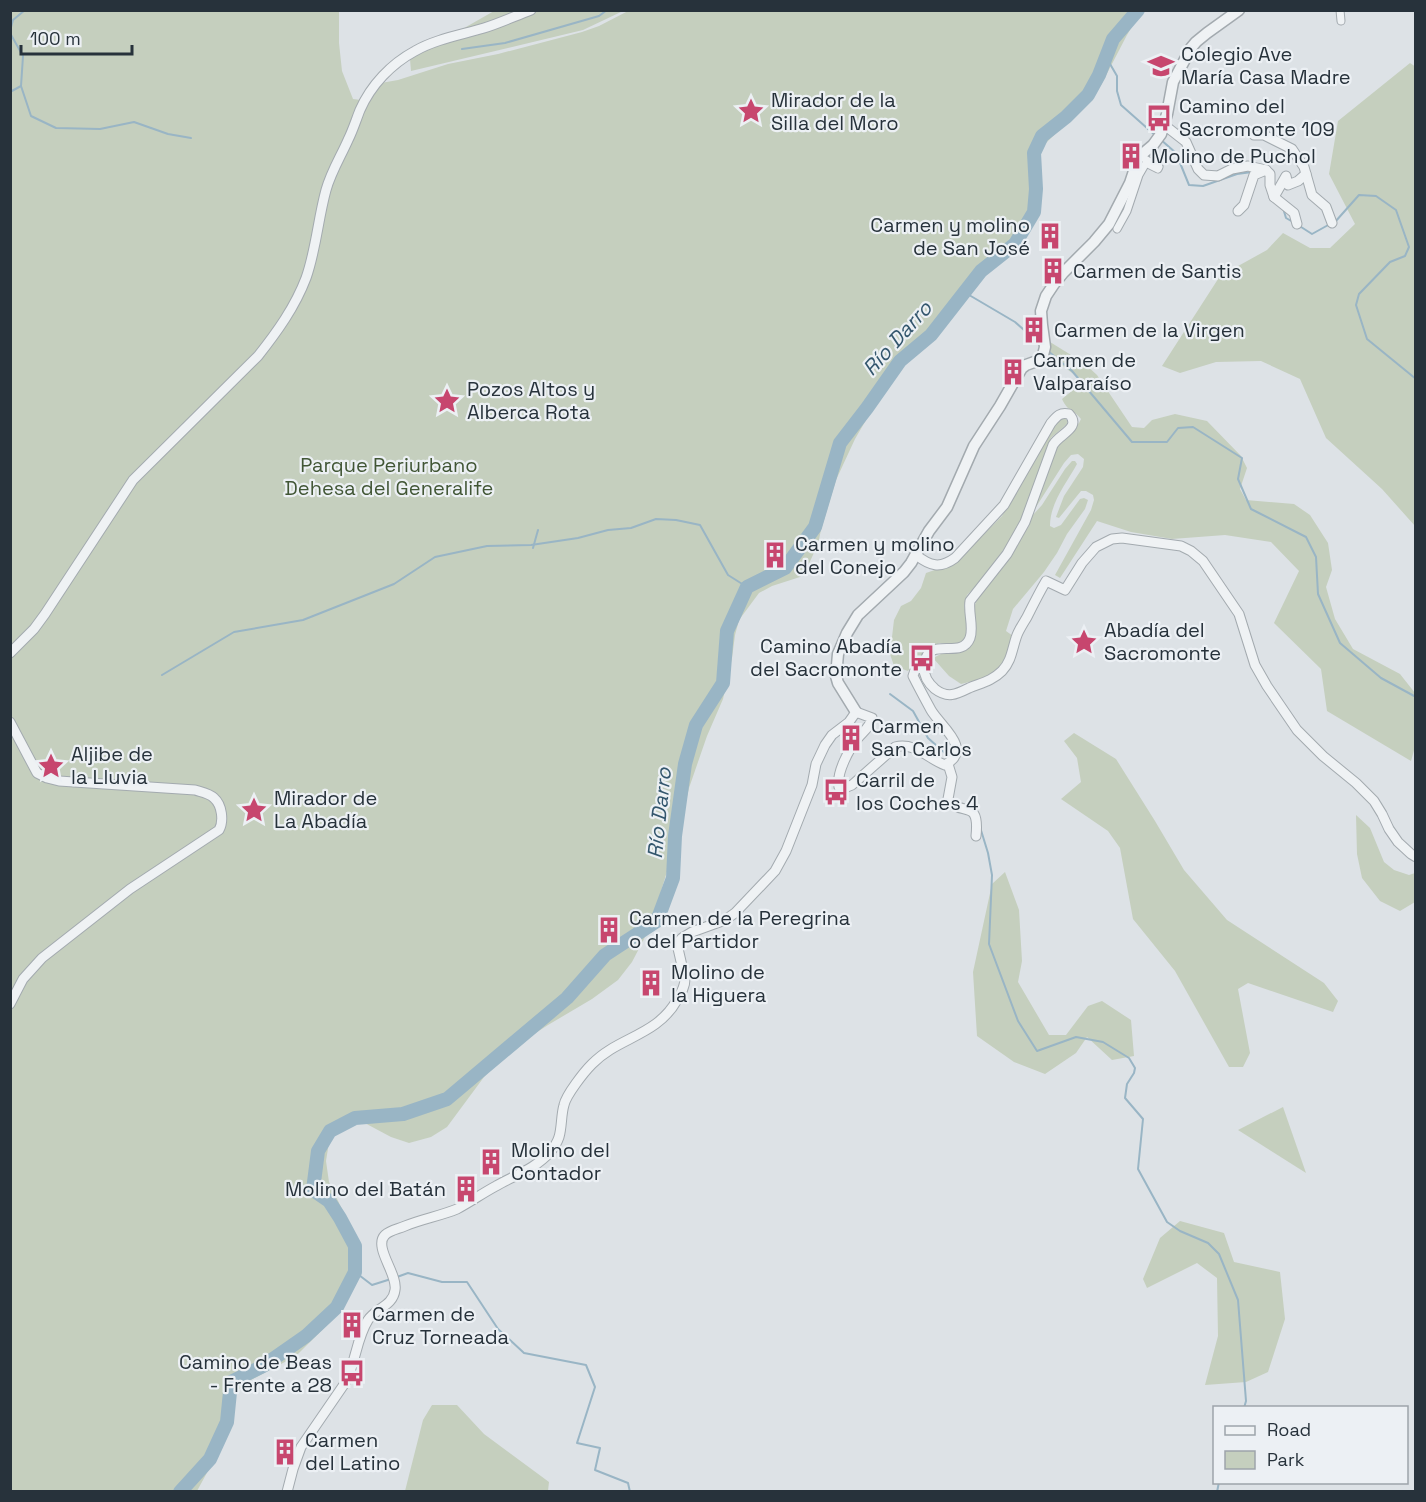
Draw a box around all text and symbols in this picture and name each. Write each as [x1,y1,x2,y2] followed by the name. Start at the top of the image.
[21,18,132,56] scale bar
[30,27,81,50] text: 100 m
[1181,41,1351,90] place label: Colegio Ave María Casa Madre
[1146,51,1176,81] school or university icon: Colegio Ave María Casa Madre
[771,87,899,136] place label: Mirador de la Silla del Moro
[1179,93,1335,142] place label: Camino del Sacromonte 109
[736,96,766,126] place icon: Mirador de la Silla del Moro
[1144,103,1174,133] bus stop icon: Camino del Sacromonte 109
[1116,141,1146,171] building icon: Molino de Puchol
[1151,143,1316,169] place label: Molino de Puchol
[870,212,1030,261] place label: Carmen y molino de San José
[1035,221,1065,251] building icon: Carmen y molino de San José
[1038,256,1068,286] building icon: Carmen de Santis
[1073,258,1242,284] place label: Carmen de Santis
[856,294,938,381] water label: Río Darro
[1019,315,1049,345] building icon: Carmen de la Virgen
[1054,317,1245,343] place label: Carmen de la Virgen
[1033,347,1136,396] place label: Carmen de Valparaíso
[998,357,1028,387] building icon: Carmen de Valparaíso
[467,376,595,425] place label: Pozos Altos y Alberca Rota
[432,386,462,416] place icon: Pozos Altos y Alberca Rota
[285,452,493,501] park label: Parque Periurbano Dehesa del Generalife
[795,531,955,580] place label: Carmen y molino del Conejo
[760,540,790,570] building icon: Carmen y molino del Conejo
[1104,617,1221,666] place label: Abadía del Sacromonte
[1069,627,1099,657] place icon: Abadía del Sacromonte
[750,633,902,682] place label: Camino Abadía del Sacromonte
[907,643,937,673] bus stop icon: Camino Abadía del Sacromonte
[871,713,972,762] place label: Carmen San Carlos
[836,723,866,753] building icon: Carmen San Carlos
[71,741,153,790] place label: Aljibe de la Lluvia
[36,751,66,781] place icon: Aljibe de la Lluvia
[641,765,677,860] water label: Río Darro
[856,767,978,816] place label: Carril de los Coches 4
[821,777,851,807] bus stop icon: Carril de los Coches 4
[274,785,377,834] place label: Mirador de La Abadía
[239,795,269,825] place icon: Mirador de La Abadía
[629,905,850,954] place label: Carmen de la Peregrina o del Partidor
[594,915,624,945] building icon: Carmen de la Peregrina o del Partidor
[671,959,766,1008] place label: Molino de la Higuera
[636,968,666,998] building icon: Molino de la Higuera
[511,1137,610,1186] place label: Molino del Contador
[476,1147,506,1177] building icon: Molino del Contador
[451,1174,481,1204] building icon: Molino del Batán
[285,1176,446,1202] place label: Molino del Batán
[372,1301,509,1350] place label: Carmen de Cruz Torneada
[337,1310,367,1340] building icon: Carmen de Cruz Torneada
[179,1349,332,1398] place label: Camino de Beas - Frente a 28
[337,1358,367,1388] bus stop icon: Camino de Beas - Frente a 28
[1213,1406,1408,1484] legend
[1267,1418,1311,1441] text: Road
[305,1427,400,1476] place label: Carmen del Latino
[270,1437,300,1467] building icon: Carmen del Latino
[1267,1448,1305,1471] text: Park

